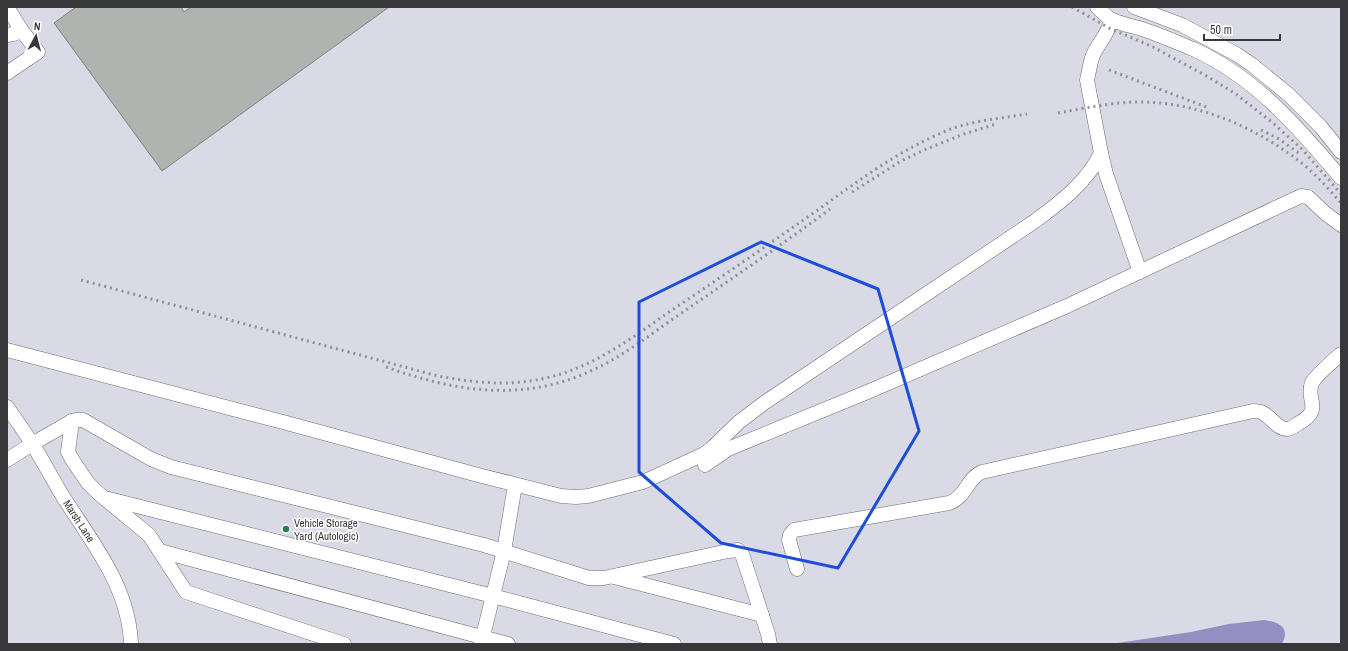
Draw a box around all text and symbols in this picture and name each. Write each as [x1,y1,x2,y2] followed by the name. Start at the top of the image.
[16,16,56,56] north arrow
[1204,16,1280,42] scale bar
[33,19,41,33] text: N
[1210,22,1232,38] text: 50 m
[60,497,98,545] street label: Marsh Lane
[294,516,359,543] place label: Vehicle Storage Yard (Autologic)
[281,524,291,534] marker: Vehicle Storage Yard (Autologic)

